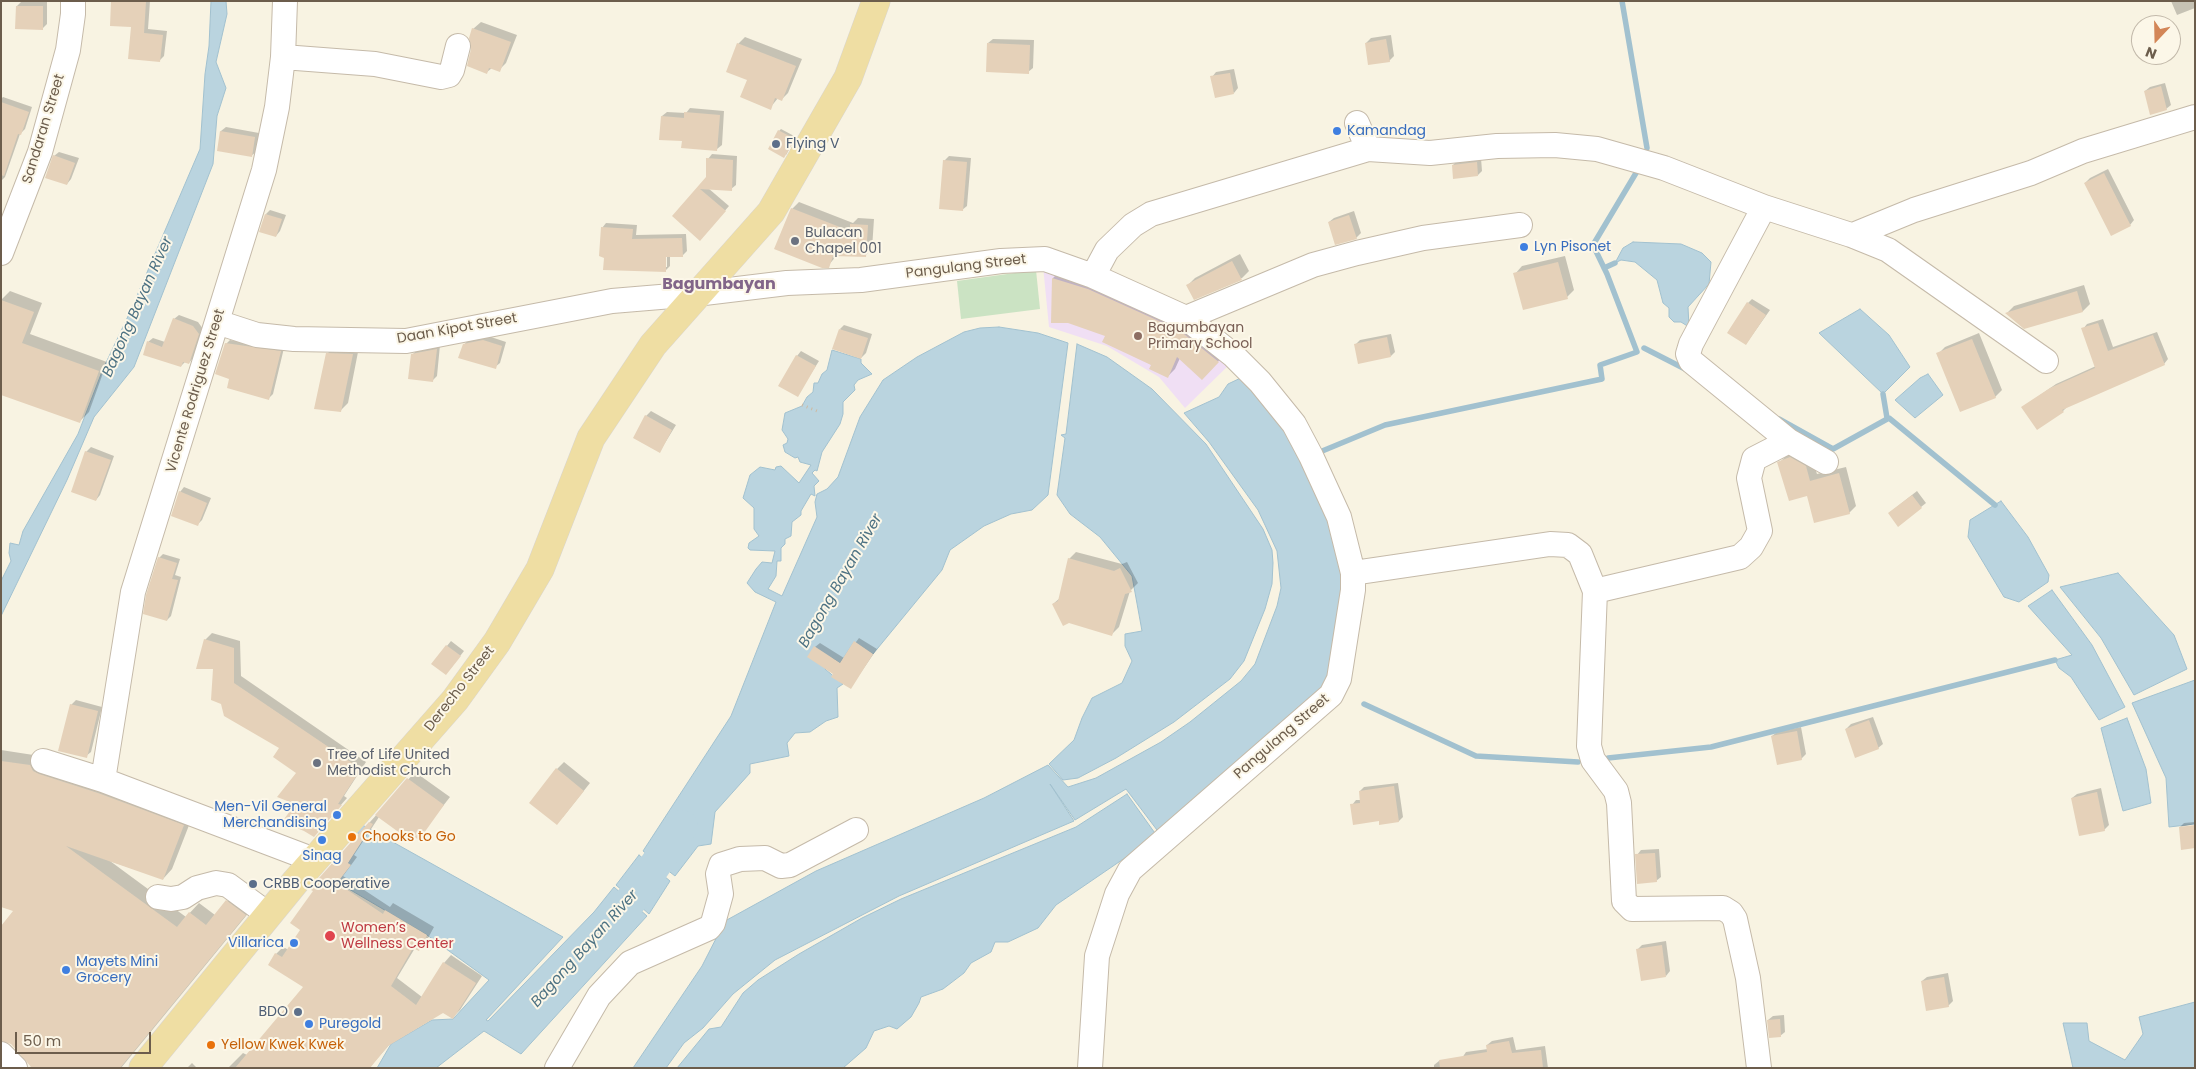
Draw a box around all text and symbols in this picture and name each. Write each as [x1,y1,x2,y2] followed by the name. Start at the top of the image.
[2131,15,2181,65] north arrow
[2142,42,2159,64] text: N
[19,72,69,186] street label: Sandaran Street
[1347,123,1426,139] place label: Kamandag
[1331,125,1343,137] marker: Kamandag
[786,136,839,152] place label: Flying V
[770,138,782,150] marker: Flying V
[805,225,882,258] place label: Bulacan Chapel 001
[99,234,177,380] water label: Bagong Bayan River
[789,235,801,247] marker: Bulacan Chapel 001
[1534,239,1611,255] place label: Lyn Pisonet
[1518,241,1530,253] marker: Lyn Pisonet
[905,251,1027,283] street label: Pangulang Street
[662,275,776,295] district label: Bagumbayan
[163,307,229,475] street label: Vicente Rodriguez Street
[396,310,518,348] street label: Daan Kipot Street
[1148,320,1253,352] place label: Bagumbayan Primary School
[1132,330,1144,342] marker: Bagumbayan Primary School
[795,511,887,651] water label: Bagong Bayan River
[421,643,499,735] street label: Derecho Street
[1231,691,1333,783] street label: Pangulang Street
[327,747,451,780] place label: Tree of Life United Methodist Church
[311,757,323,769] marker: Tree of Life United Methodist Church
[214,799,327,832] place label: Men-Vil General Merchandising
[331,809,343,821] marker: Men-Vil General Merchandising
[362,829,456,845] place label: Chooks to Go
[346,831,358,843] marker: Chooks to Go
[316,834,328,846] marker: Sinag
[302,848,342,864] place label: Sinag
[263,876,390,892] place label: CRBB Cooperative
[247,878,259,890] marker: CRBB Cooperative
[528,887,642,1011] water label: Bagong Bayan River
[341,920,454,952] place label: Women’s Wellness Center
[323,929,337,943] marker: Women’s Wellness Center
[228,935,284,951] place label: Villarica
[288,937,300,949] marker: Villarica
[76,954,158,986] place label: Mayets Mini Grocery
[60,964,72,976] marker: Mayets Mini Grocery
[259,1004,288,1020] place label: BDO
[292,1006,304,1018] marker: BDO
[319,1016,381,1032] place label: Puregold
[303,1018,315,1030] marker: Puregold
[18,1022,154,1054] scale bar
[23,1030,61,1051] text: 50 m
[221,1037,344,1053] place label: Yellow Kwek Kwek
[205,1039,217,1051] marker: Yellow Kwek Kwek

